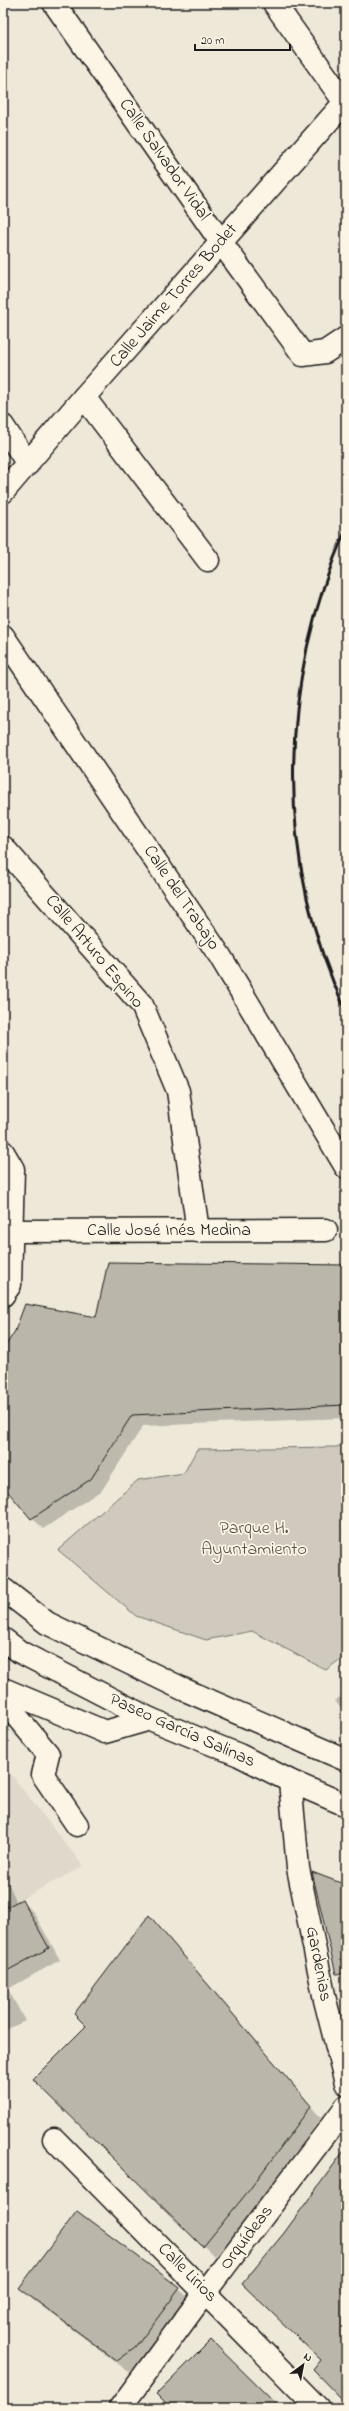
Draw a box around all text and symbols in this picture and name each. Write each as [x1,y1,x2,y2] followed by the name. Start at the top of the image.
[195,26,290,52] scale bar
[201,32,224,50] text: 20 m
[112,93,216,227] street label: Calle Salvador Vidal
[104,218,244,374] street label: Calle Jaime Torres Bodet
[136,840,226,956] street label: Calle del Trabajo
[38,889,150,1015] street label: Calle Arturo Espino
[87,1218,251,1244] street label: Calle José Inés Medina
[201,1516,307,1563] park label: Parque H. Ayuntamiento
[105,1687,259,1775] street label: Paseo García Salinas
[298,1924,338,2004] street label: Gardenias
[214,2200,280,2276] street label: Orquídeas
[151,2237,223,2309] street label: Calle Lirios
[283,2345,323,2385] north arrow
[300,2349,315,2366] text: N

